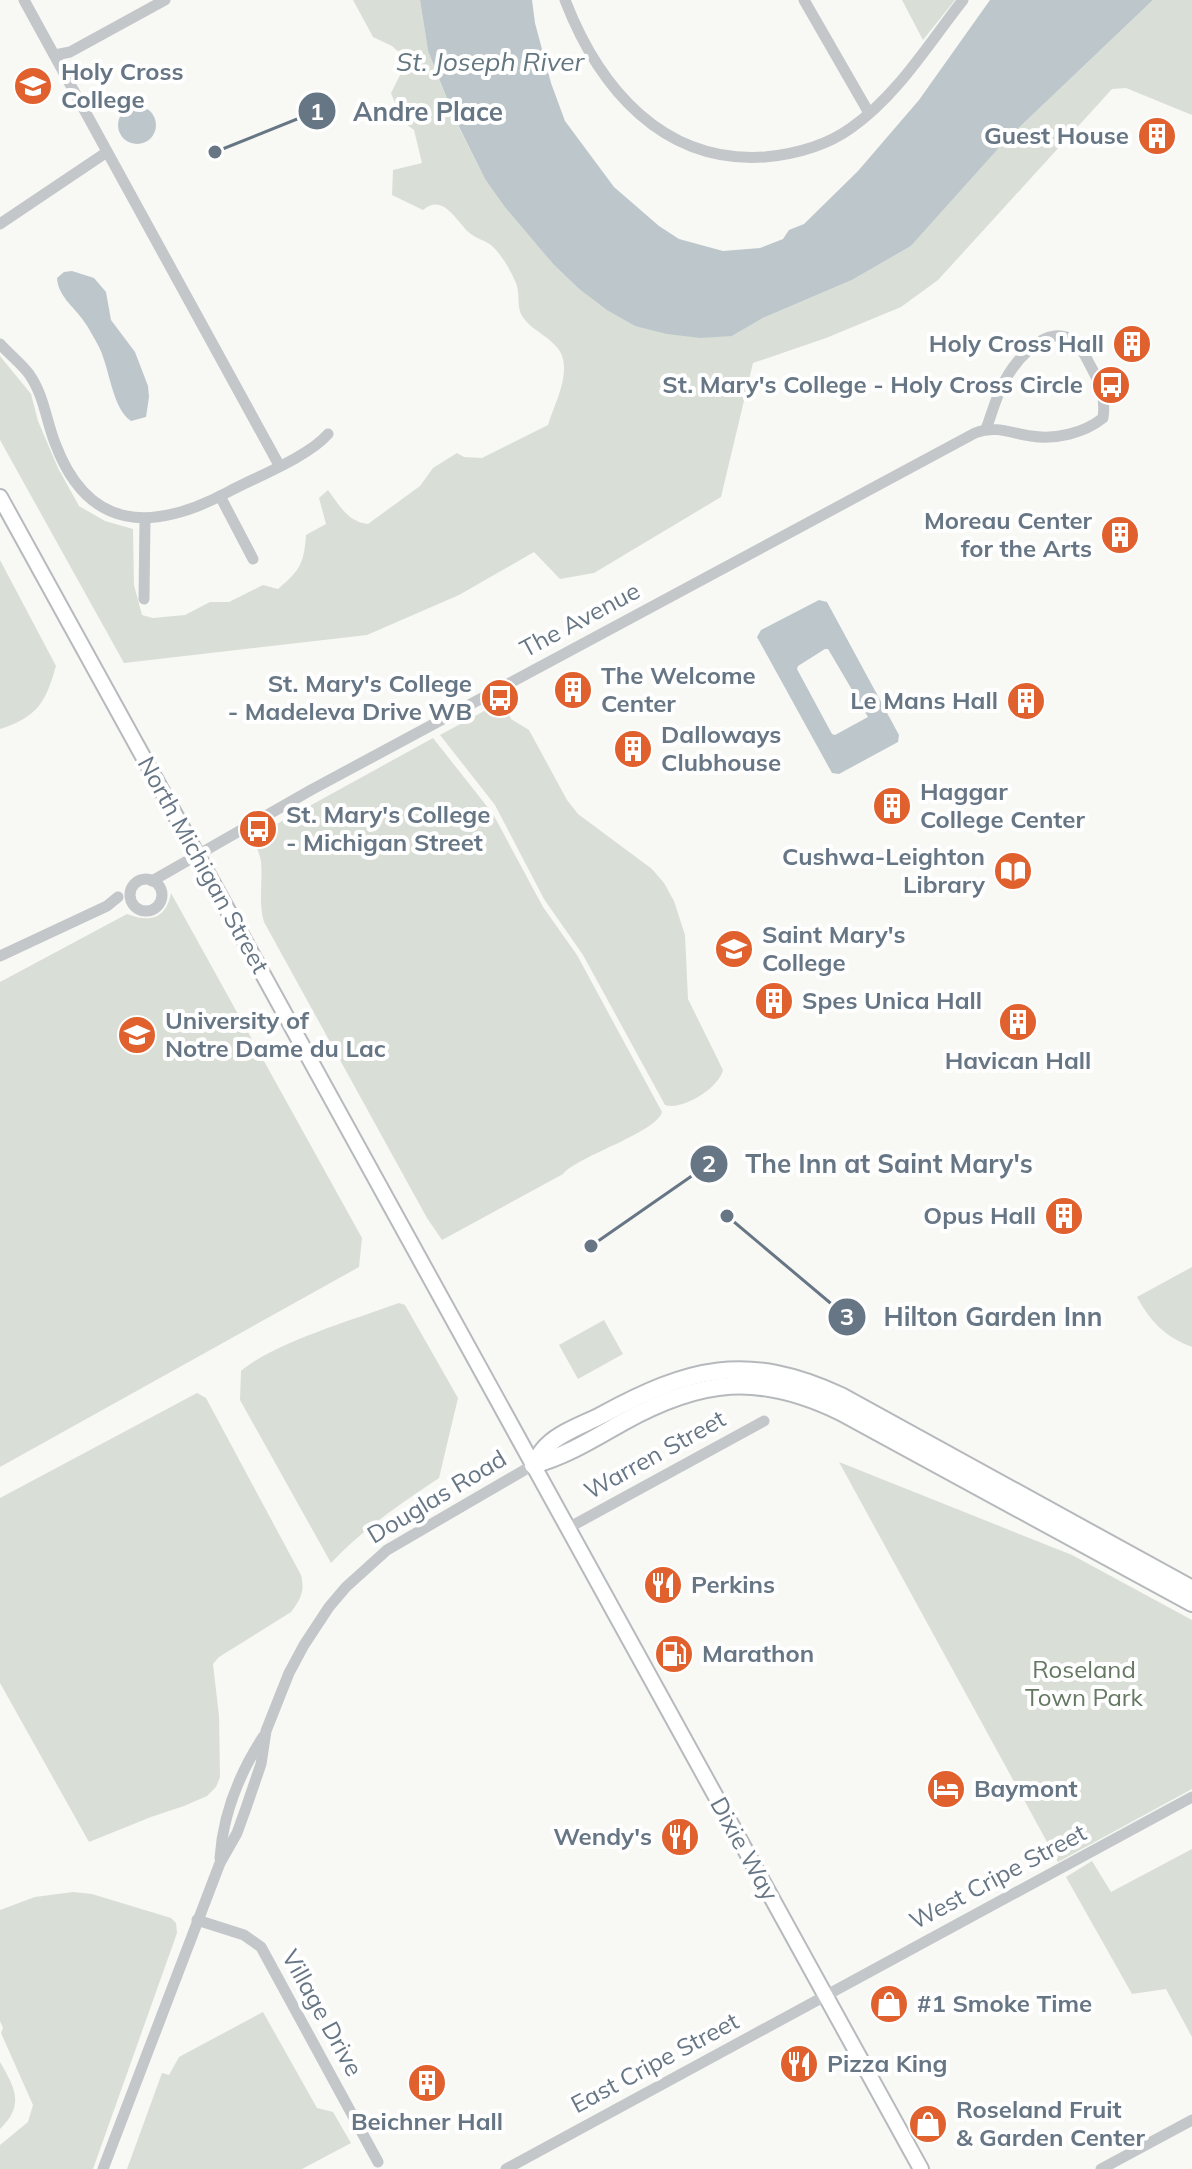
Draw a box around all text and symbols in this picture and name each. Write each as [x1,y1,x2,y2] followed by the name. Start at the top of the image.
[396,45,585,78] water label: St. Joseph River
[61,56,184,114] place label: Holy Cross College
[12,65,54,107] school or university icon: Holy Cross College
[297,86,519,136] callout: Andre Place
[353,95,503,128] text: Andre Place
[310,96,324,126] text: 1
[1136,115,1178,157] building icon: Guest House
[984,120,1129,150] place label: Guest House
[1111,323,1153,365] building icon: Holy Cross Hall
[929,328,1104,358] place label: Holy Cross Hall
[1090,364,1132,406] bus stop icon: St. Mary's College - Holy Cross Circle
[662,369,1083,399] place label: St. Mary's College - Holy Cross Circle
[924,505,1093,563] place label: Moreau Center for the Arts
[1099,514,1141,556] building icon: Moreau Center for the Arts
[514,575,645,663] street label: The Avenue
[601,660,756,718] place label: The Welcome Center
[228,668,472,726] place label: St. Mary's College - Madeleva Drive WB
[552,669,594,711] building icon: The Welcome Center
[479,677,521,719] bus stop icon: St. Mary's College - Madeleva Drive WB
[1005,680,1047,722] building icon: Le Mans Hall
[850,685,998,715] place label: Le Mans Hall
[661,719,781,777] place label: Dalloways Clubhouse
[612,728,654,770] building icon: Dalloways Clubhouse
[132,751,276,978] street label: North Michigan Street
[920,776,1085,834] place label: Haggar College Center
[871,785,913,827] building icon: Haggar College Center
[286,799,490,857] place label: St. Mary's College - Michigan Street
[237,808,279,850] bus stop icon: St. Mary's College - Michigan Street
[782,841,986,899] place label: Cushwa-Leighton Library
[992,850,1034,892] library icon: Cushwa-Leighton Library
[762,919,906,977] place label: Saint Mary's College
[713,928,755,970] school or university icon: Saint Mary's College
[753,980,795,1022] building icon: Spes Unica Hall
[802,985,982,1015] place label: Spes Unica Hall
[997,1001,1039,1043] building icon: Havican Hall
[165,1005,386,1063] place label: University of Notre Dame du Lac
[116,1014,158,1056] school or university icon: University of Notre Dame du Lac
[945,1045,1091,1075] place label: Havican Hall
[689,1139,1048,1189] callout: The Inn at Saint Mary's
[745,1147,1033,1180] text: The Inn at Saint Mary's
[702,1148,716,1178] text: 2
[1043,1195,1085,1237] building icon: Opus Hall
[923,1200,1036,1230] place label: Opus Hall
[827,1292,1118,1342] callout: Hilton Garden Inn
[884,1300,1102,1333] text: Hilton Garden Inn
[840,1301,854,1331] text: 3
[579,1403,730,1505] street label: Warren Street
[361,1443,512,1549] street label: Douglas Road
[642,1564,684,1606] restaurant icon: Perkins
[691,1569,775,1599] place label: Perkins
[653,1633,695,1675] fuel station icon: Marathon
[702,1638,814,1668] place label: Marathon
[1025,1654,1144,1712] park label: Roseland Town Park
[925,1768,967,1810] hotel icon: Baymont
[974,1773,1078,1803] place label: Baymont
[704,1791,786,1906] street label: Dixie Way
[659,1816,701,1858] restaurant icon: Wendy's
[904,1817,1091,1935] street label: West Cripe Street
[553,1821,652,1851] place label: Wendy's
[276,1944,370,2081] street label: Village Drive
[868,1983,910,2025] shop icon: #1 Smoke Time
[917,1988,1092,2018] place label: #1 Smoke Time
[565,2005,744,2119] street label: East Cripe Street
[778,2043,820,2085] restaurant icon: Pizza King
[827,2048,947,2078] place label: Pizza King
[406,2062,448,2104] building icon: Beichner Hall
[956,2094,1145,2152] place label: Roseland Fruit & Garden Center
[907,2103,949,2145] shop icon: Roseland Fruit & Garden Center
[351,2106,503,2136] place label: Beichner Hall

